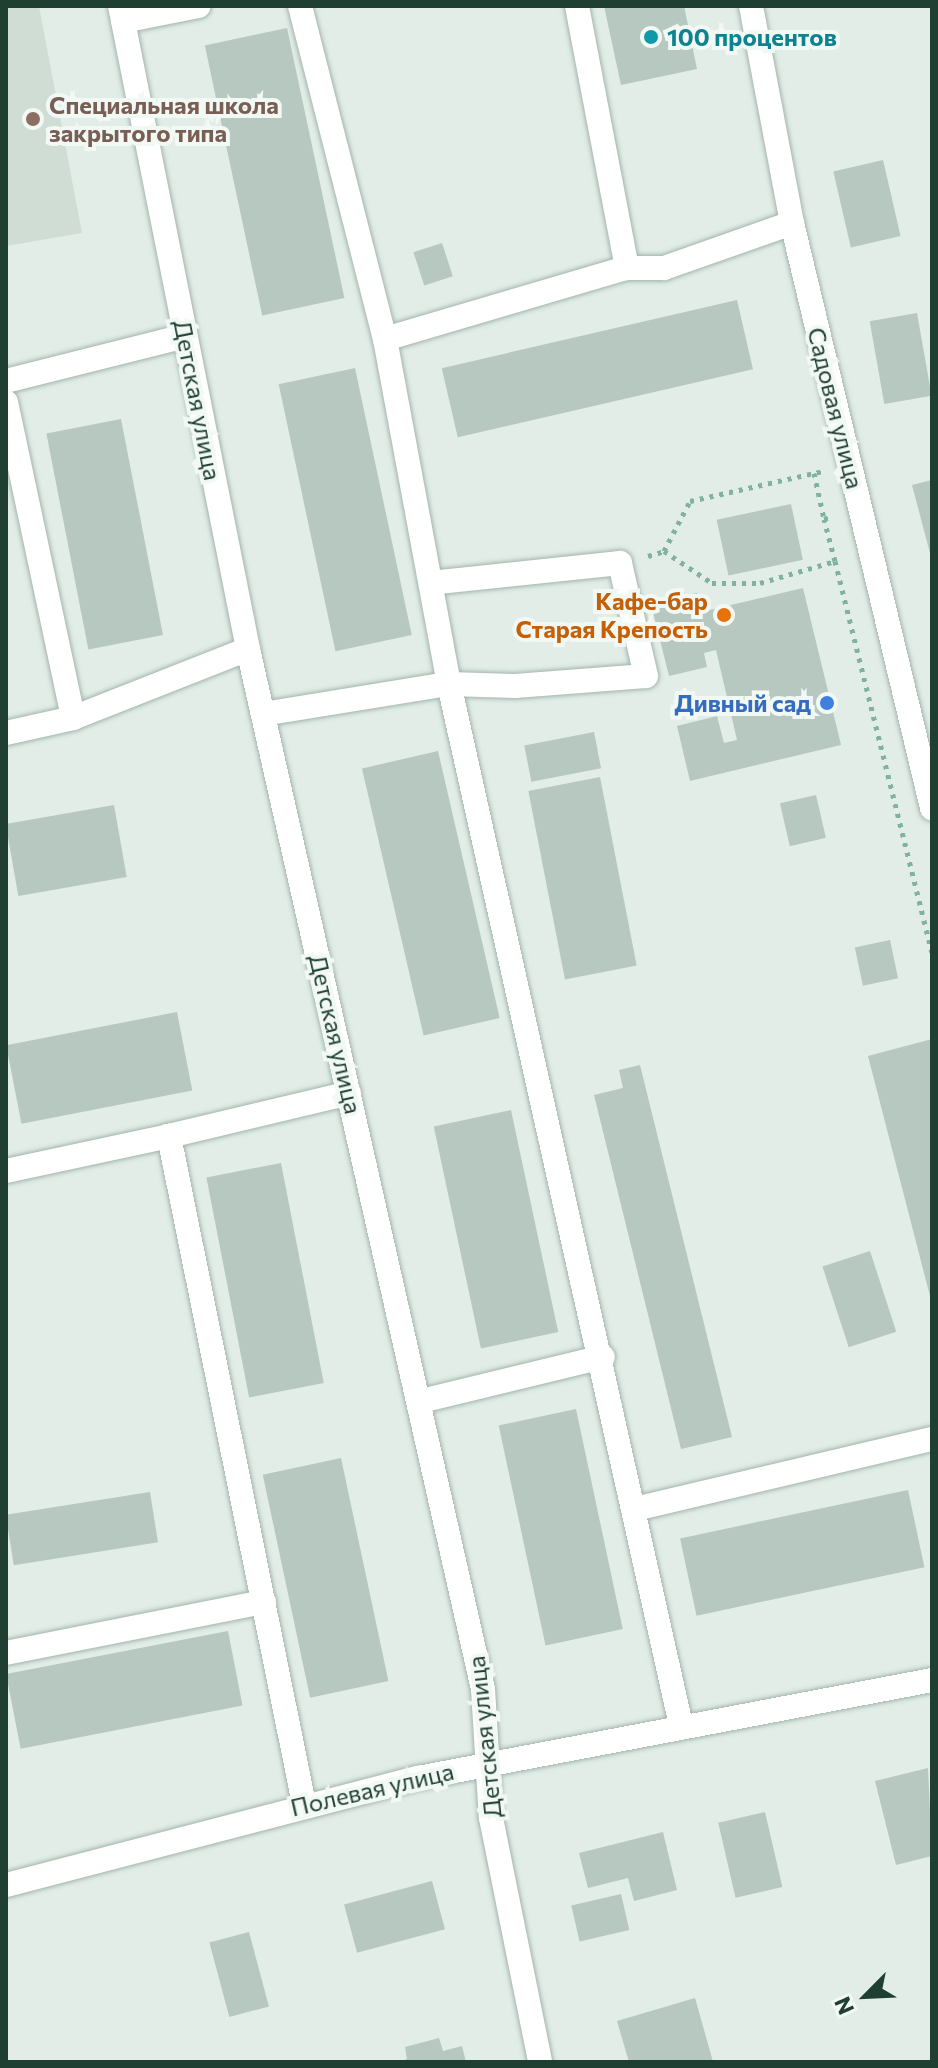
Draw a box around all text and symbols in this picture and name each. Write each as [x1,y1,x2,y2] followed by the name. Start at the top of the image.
[667,23,837,51] place label: 100 процентов
[642,28,660,46] marker: 100 процентов
[49,91,279,147] place label: Специальная школа закрытого типа
[24,110,42,128] marker: Специальная школа закрытого типа
[168,317,228,483] street label: Детская улица
[802,324,870,492] street label: Садовая улица
[516,587,708,643] place label: Кафе-бар Старая Крепость
[715,606,733,624] marker: Кафе-бар Старая Крепость
[674,689,811,717] place label: Дивный сад
[818,694,836,712] marker: Дивный сад
[304,952,368,1116] street label: Детская улица
[461,1655,507,1819] street label: Детская улица
[288,1756,456,1822] street label: Полевая улица
[826,1956,906,2036] north arrow
[828,1993,859,2019] text: N

